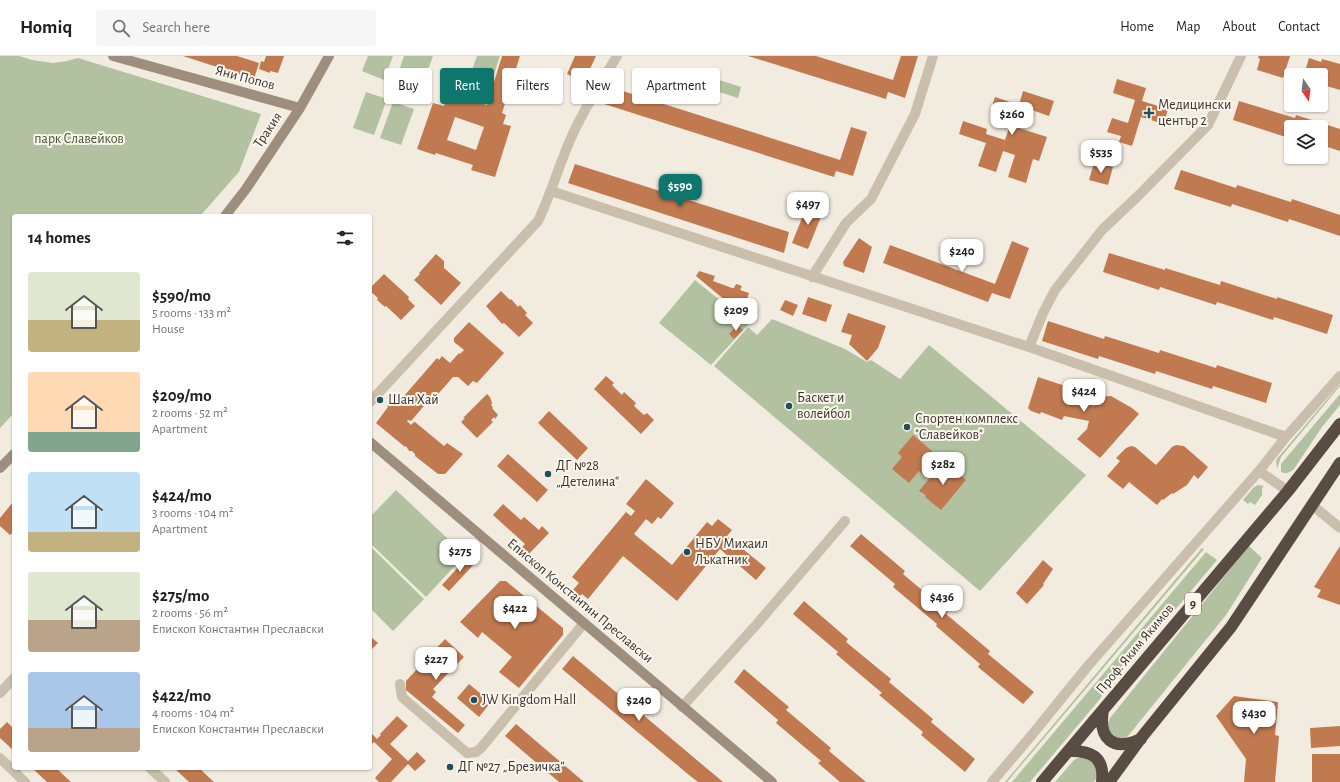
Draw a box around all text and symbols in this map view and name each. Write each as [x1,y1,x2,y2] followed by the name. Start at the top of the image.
[96,10,376,46] search box
[110,17,132,39] icon: search
[20,18,72,37] text: Homiq
[142,20,210,35] text: Search here
[1120,20,1154,34] text: Home
[1176,20,1200,34] text: Map
[1222,20,1256,34] text: About
[1278,20,1320,34] text: Contact
[214,63,276,93] street label: Яни Попов
[384,68,432,104] chip: Buy
[440,68,494,104] chip: Rent
[502,68,563,104] chip: Filters
[571,68,624,104] chip: New
[632,68,720,104] chip: Apartment
[1284,68,1328,112] north arrow
[1284,68,1328,164] map controls
[1158,98,1231,128] place label: Медицински център 2
[988,102,1036,136] pin: $260
[1143,107,1155,119] marker: Медицински център 2
[999,108,1025,121] text: $260
[251,110,285,150] street label: Тракия
[1284,120,1328,164] button: layers
[34,132,124,146] park label: парк Славейков
[1077,140,1125,174] pin: $535
[1090,146,1112,159] text: $535
[656,174,704,208] pin: $590
[668,180,692,193] text: $590
[784,192,832,226] pin: $497
[796,198,820,211] text: $497
[334,227,356,249] icon: filters
[28,229,91,246] text: 14 homes
[938,239,986,273] pin: $240
[949,245,975,258] text: $240
[152,287,211,304] text: $590/mo
[60,288,108,336] icon: home
[712,298,760,332] pin: $209
[723,304,749,317] text: $209
[152,307,231,320] text: 5 rooms · 133 m²
[152,323,184,336] text: House
[1060,379,1108,413] pin: $424
[1071,385,1097,398] text: $424
[152,387,212,404] text: $209/mo
[60,388,108,436] icon: home
[797,391,851,421] place label: Баскет и волейбол
[388,393,439,407] place label: Шан Хай
[375,395,385,405] marker: Шан Хай
[784,401,794,411] marker: Баскет и волейбол
[152,407,228,420] text: 2 rooms · 52 m²
[915,412,1019,442] place label: Спортен комплекс "Славейков"
[902,422,912,432] marker: Спортен комплекс "Славейков"
[152,423,207,436] text: Apartment
[919,452,967,486] pin: $282
[931,458,955,471] text: $282
[556,459,619,489] place label: ДГ №28 „Детелина“
[543,469,553,479] marker: ДГ №28 „Детелина“
[152,487,212,504] text: $424/mo
[60,488,108,536] icon: home
[152,507,233,520] text: 3 rooms · 104 m²
[152,523,207,536] text: Apartment
[505,536,655,666] street label: Епископ Константин Преславски
[695,537,768,567] place label: НБУ Михаил Лъкатник
[436,539,484,573] pin: $275
[448,545,472,558] text: $275
[682,547,692,557] marker: НБУ Михаил Лъкатник
[918,585,966,619] pin: $436
[152,587,209,604] text: $275/mo
[60,588,108,636] icon: home
[930,591,954,604] text: $436
[1185,593,1201,615] road number: 9
[491,596,539,630] pin: $422
[1094,601,1176,697] street label: Проф. Яким Якимов
[503,602,527,615] text: $422
[152,607,228,620] text: 2 rooms · 56 m²
[152,623,324,636] text: Епископ Константин Преславски
[412,647,460,681] pin: $227
[424,653,448,666] text: $227
[152,687,211,704] text: $422/mo
[60,688,108,736] icon: home
[615,688,663,722] pin: $240
[482,693,576,707] place label: JW Kingdom Hall
[626,694,652,707] text: $240
[469,695,479,705] marker: JW Kingdom Hall
[1230,701,1278,735] pin: $430
[152,707,234,720] text: 4 rooms · 104 m²
[1242,707,1266,720] text: $430
[152,723,324,736] text: Епископ Константин Преславски
[458,760,565,774] place label: ДГ №27 „Брезичка“
[445,762,455,772] marker: ДГ №27 „Брезичка“

